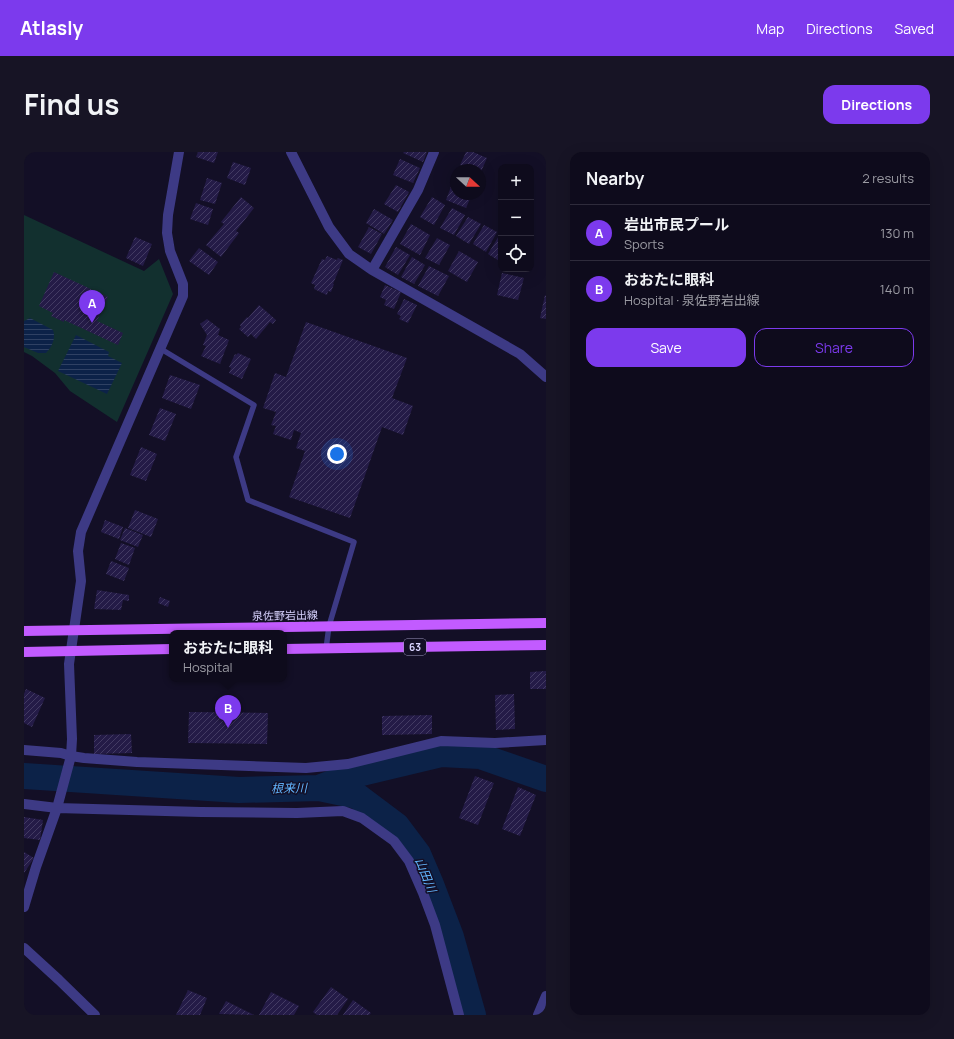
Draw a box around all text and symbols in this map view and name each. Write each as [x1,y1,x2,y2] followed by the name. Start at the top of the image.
[20,15,83,41] text: Atlasly
[756,19,784,38] text: Map
[806,19,873,38] text: Directions
[895,19,934,38] text: Saved
[24,85,119,123] text: Find us
[823,85,930,124] button: Directions
[450,164,486,200] north arrow
[498,164,534,272] map controls
[498,164,534,200] button: +
[586,167,644,190] text: Nearby
[862,169,914,187] text: 2 results
[498,200,534,236] button: −
[624,214,729,235] text: 岩出市民プール
[595,224,603,242] text: A
[880,224,914,242] text: 130 m
[624,235,664,253] text: Sports
[498,236,534,272] button: locate
[624,269,714,290] text: おおたに眼科
[595,280,603,298] text: B
[880,280,914,298] text: 140 m
[79,290,105,323] pin: A
[624,291,760,309] text: Hospital · 泉佐野岩出線
[586,328,746,367] button: Save
[754,328,914,367] button: Share
[327,444,347,464] your location
[252,607,318,623] street label: 泉佐野岩出線
[169,630,287,682] popup
[183,637,273,658] text: おおたに眼科
[404,639,426,655] road number: 63
[183,658,233,676] text: Hospital
[215,695,241,728] pin: B
[271,779,309,797] water label: 根来川
[411,855,441,897] water label: 山田川

